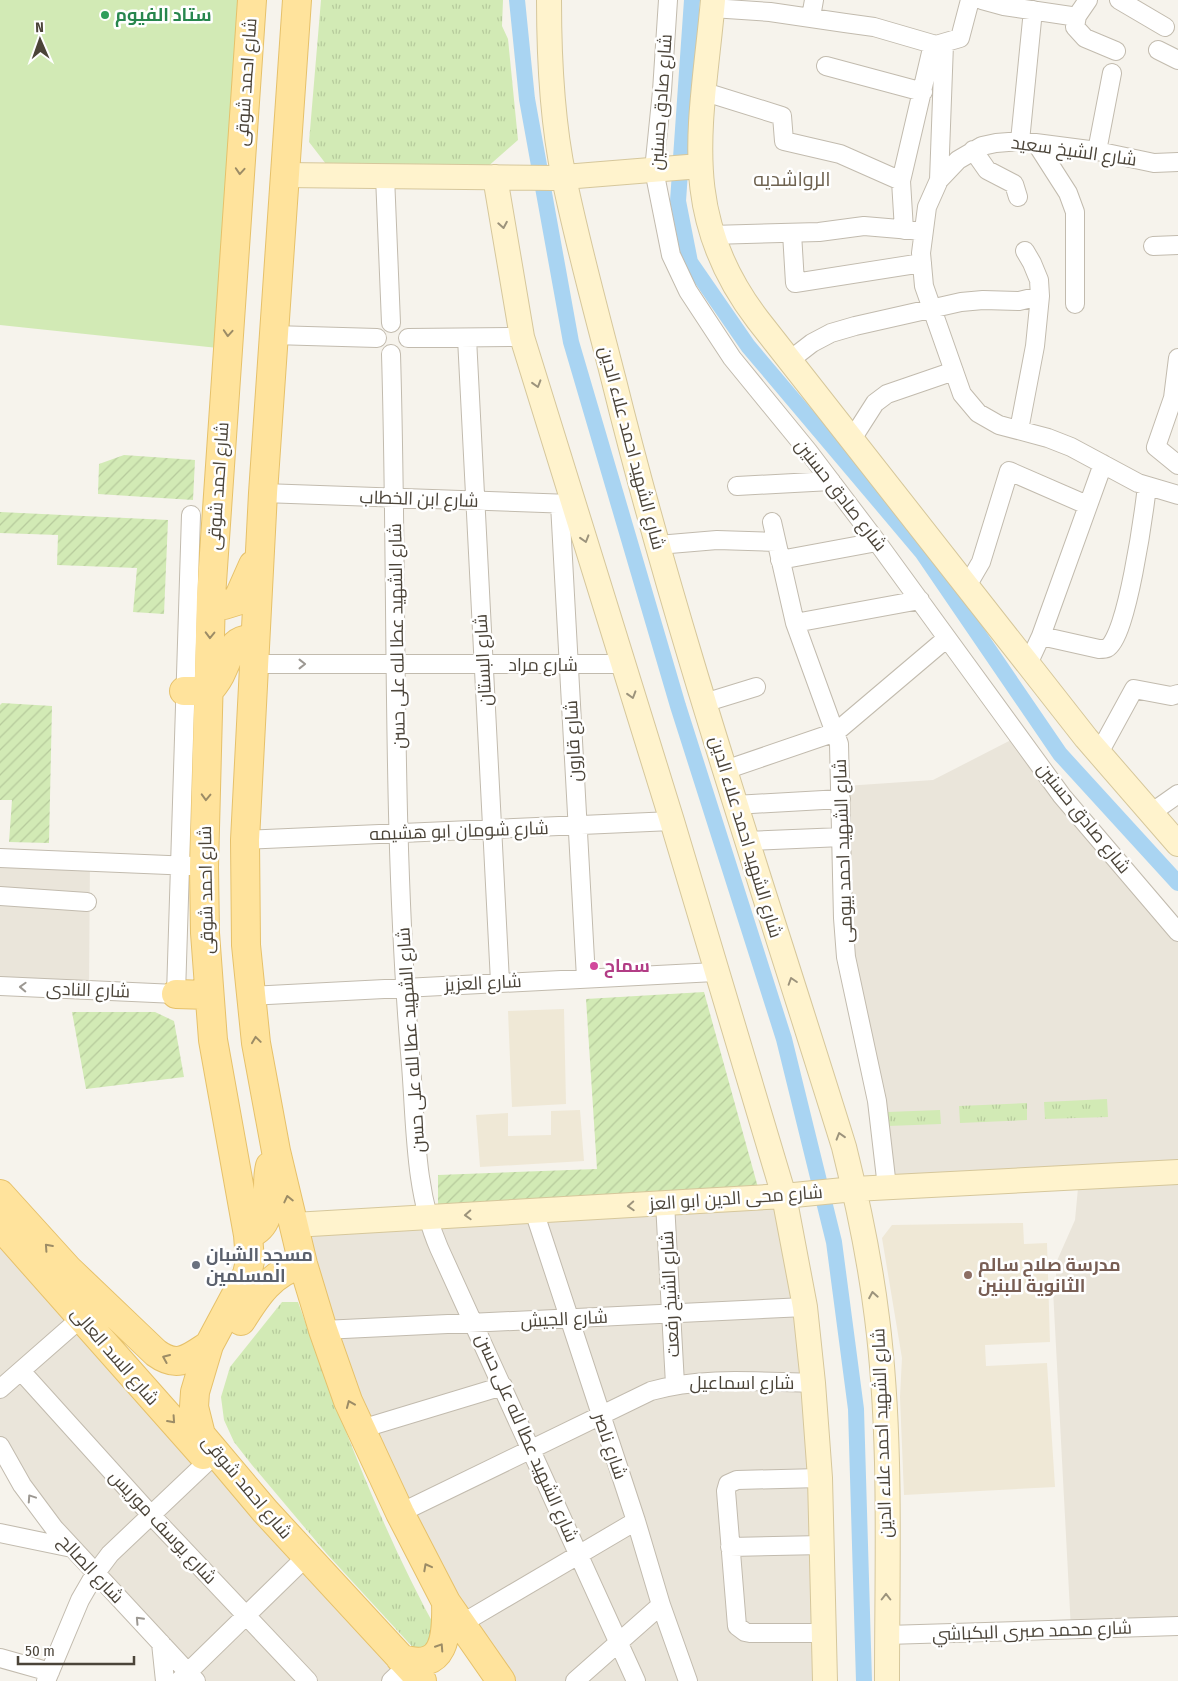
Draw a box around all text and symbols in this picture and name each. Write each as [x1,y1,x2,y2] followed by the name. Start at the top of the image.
[115,4,212,27] place label: ستاد الفيوم
[99,9,111,21] marker: ستاد الفيوم
[15,15,65,65] north arrow
[231,17,262,147] street label: شارع احمد شوقى
[35,19,44,36] text: N
[645,33,678,171] street label: شارع صادق حسنين
[1010,131,1138,172] street label: شارع الشيخ سعيد
[234,167,245,175] one-way arrow
[753,167,831,191] district label: الرواشديه
[498,221,508,230] one-way arrow
[223,329,234,337] one-way arrow
[593,344,670,552] street label: شارع الشهيد احمد علاء الدين
[531,379,541,388] one-way arrow
[203,421,234,551] street label: شارع احمد شوقى
[790,435,892,556] street label: شارع صادق حسنين
[359,486,479,513] street label: شارع ابن الخطاب
[384,523,411,749] street label: شارع الشهيد عطا لله على حسن
[580,535,590,543] one-way arrow
[470,613,497,707] street label: شارع البستان
[205,632,215,639] one-way arrow
[508,654,578,677] street label: شارع مراد
[299,659,307,669] one-way arrow
[627,690,637,698] one-way arrow
[560,699,587,782] street label: شارع قارون
[704,733,787,941] street label: شارع الشهيد احمد علاء الدين
[1032,758,1135,879] street label: شارع صادق حسنين
[829,759,858,943] street label: شارع الشهيد احمد بيومى
[201,794,211,802] one-way arrow
[369,817,549,846] street label: شارع شومان ابو هشيمه
[194,826,219,954] street label: شارع احمد شوقى
[392,927,431,1153] street label: شارع الشهيد عطا لله على حسن
[604,955,650,978] place label: سماح
[588,960,600,972] marker: سماح
[443,970,522,997] street label: شارع العزيز
[45,978,131,1003] street label: شارع النادى
[787,978,797,986] one-way arrow
[19,982,27,993] one-way arrow
[251,1035,262,1043] one-way arrow
[836,1133,846,1141] one-way arrow
[648,1181,823,1216] street label: شارع محى الدين ابو العز
[283,1194,294,1203] one-way arrow
[626,1200,634,1211] one-way arrow
[464,1210,472,1221] one-way arrow
[656,1230,685,1358] street label: شارع الشيخ رفعت
[45,1243,54,1252] one-way arrow
[206,1244,313,1287] place label: مسجد الشبان المسلمين
[978,1254,1121,1297] place label: مدرسة صلاح سالم الثانوية للبنين
[190,1259,202,1271] marker: مسجد الشبان المسلمين
[962,1269,974,1281] marker: مدرسة صلاح سالم الثانوية للبنين
[868,1291,878,1300] one-way arrow
[66,1302,164,1410] street label: شارع السد العالى
[520,1306,608,1333] street label: شارع الجيش
[867,1328,898,1538] street label: شارع الشهيد احمد علاء الدين
[470,1330,583,1546] street label: شارع الشهيد عطا لله على حسن
[162,1353,171,1364] one-way arrow
[690,1372,794,1395] street label: شارع اسماعيل
[346,1400,357,1409] one-way arrow
[587,1409,632,1482] street label: شارع ناصر
[166,1414,175,1423] one-way arrow
[197,1431,297,1544] street label: شارع احمد شوقى
[104,1465,221,1589] street label: شارع يوسف موريس
[28,1495,37,1504] one-way arrow
[53,1530,128,1609] street label: شارع الصالح
[423,1563,433,1572] one-way arrow
[881,1593,891,1601] one-way arrow
[136,1617,145,1626] one-way arrow
[932,1617,1132,1647] street label: شارع محمد صبرى البكباشي
[18,1634,134,1666] scale bar
[25,1642,55,1660] text: 50 m
[434,1643,443,1653] one-way arrow

